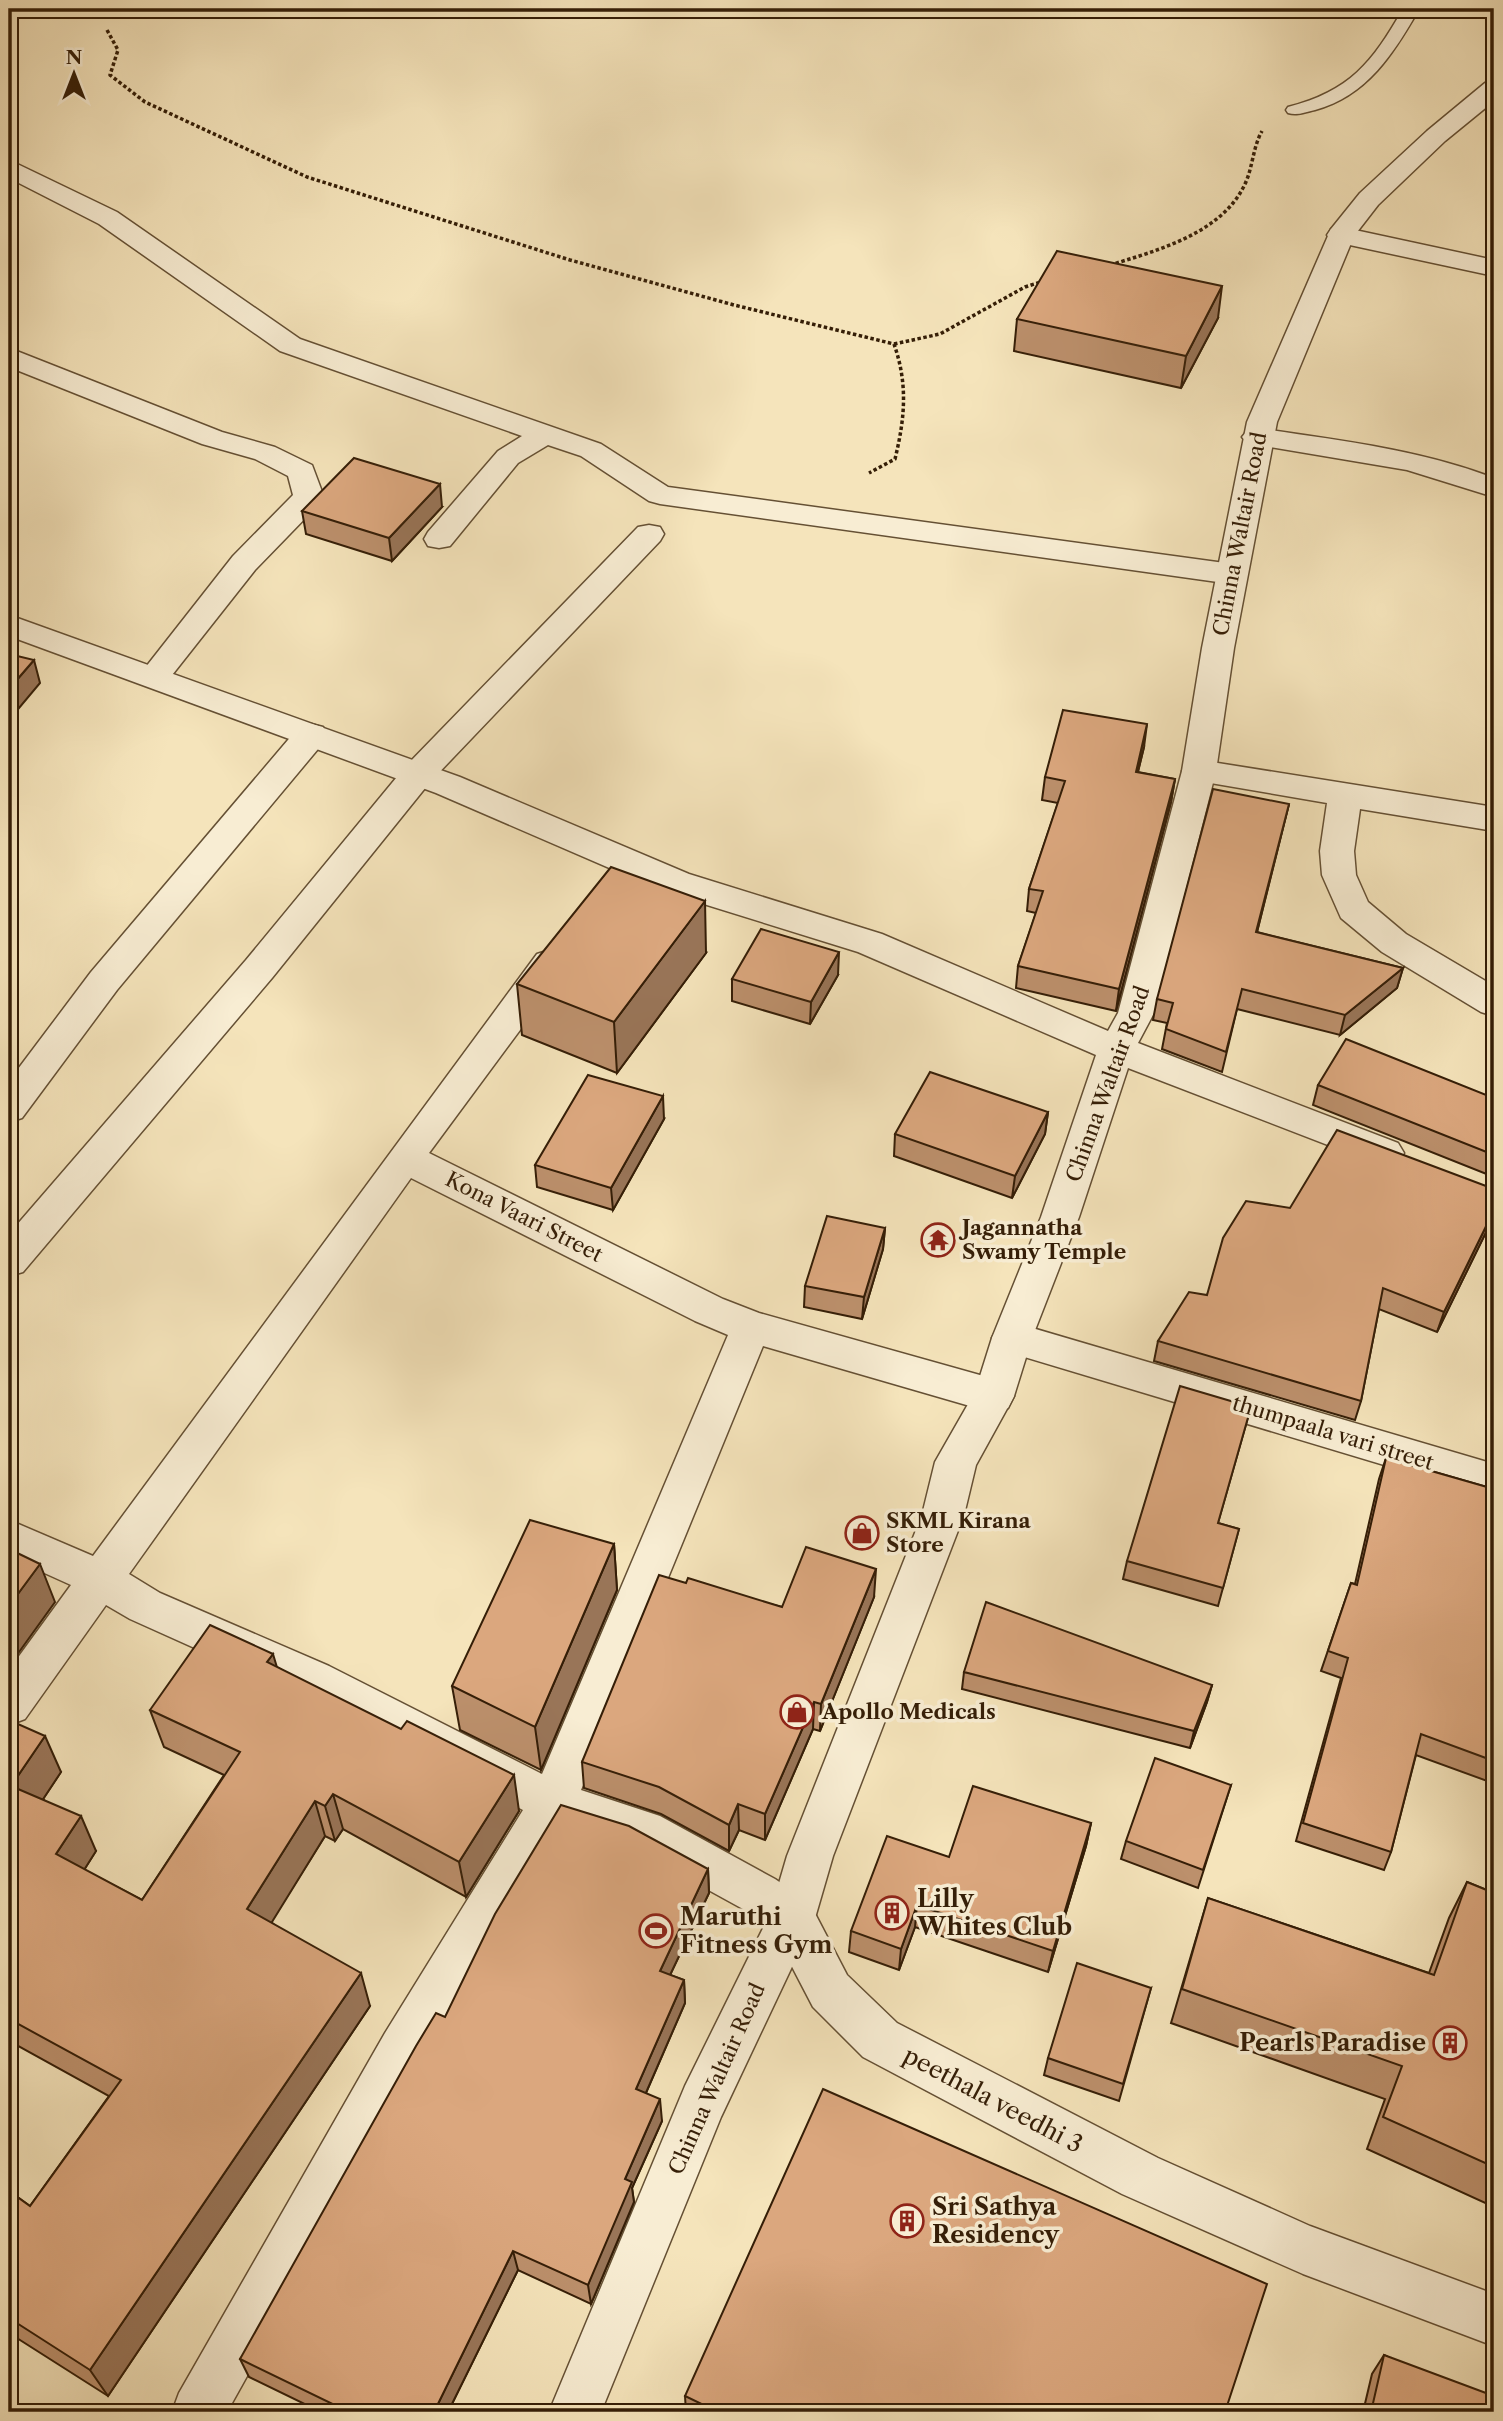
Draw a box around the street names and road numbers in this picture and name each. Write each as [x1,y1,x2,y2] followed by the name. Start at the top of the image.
[1207,430,1272,638] street label: Chinna Waltair Road
[1060,982,1155,1185] street label: Chinna Waltair Road
[441,1166,607,1267] street label: Kona Vaari Street
[1230,1390,1437,1475] street label: thumpaala vari street
[663,1979,770,2178] street label: Chinna Waltair Road
[899,2040,1088,2159] street label: peethala veedhi 3

